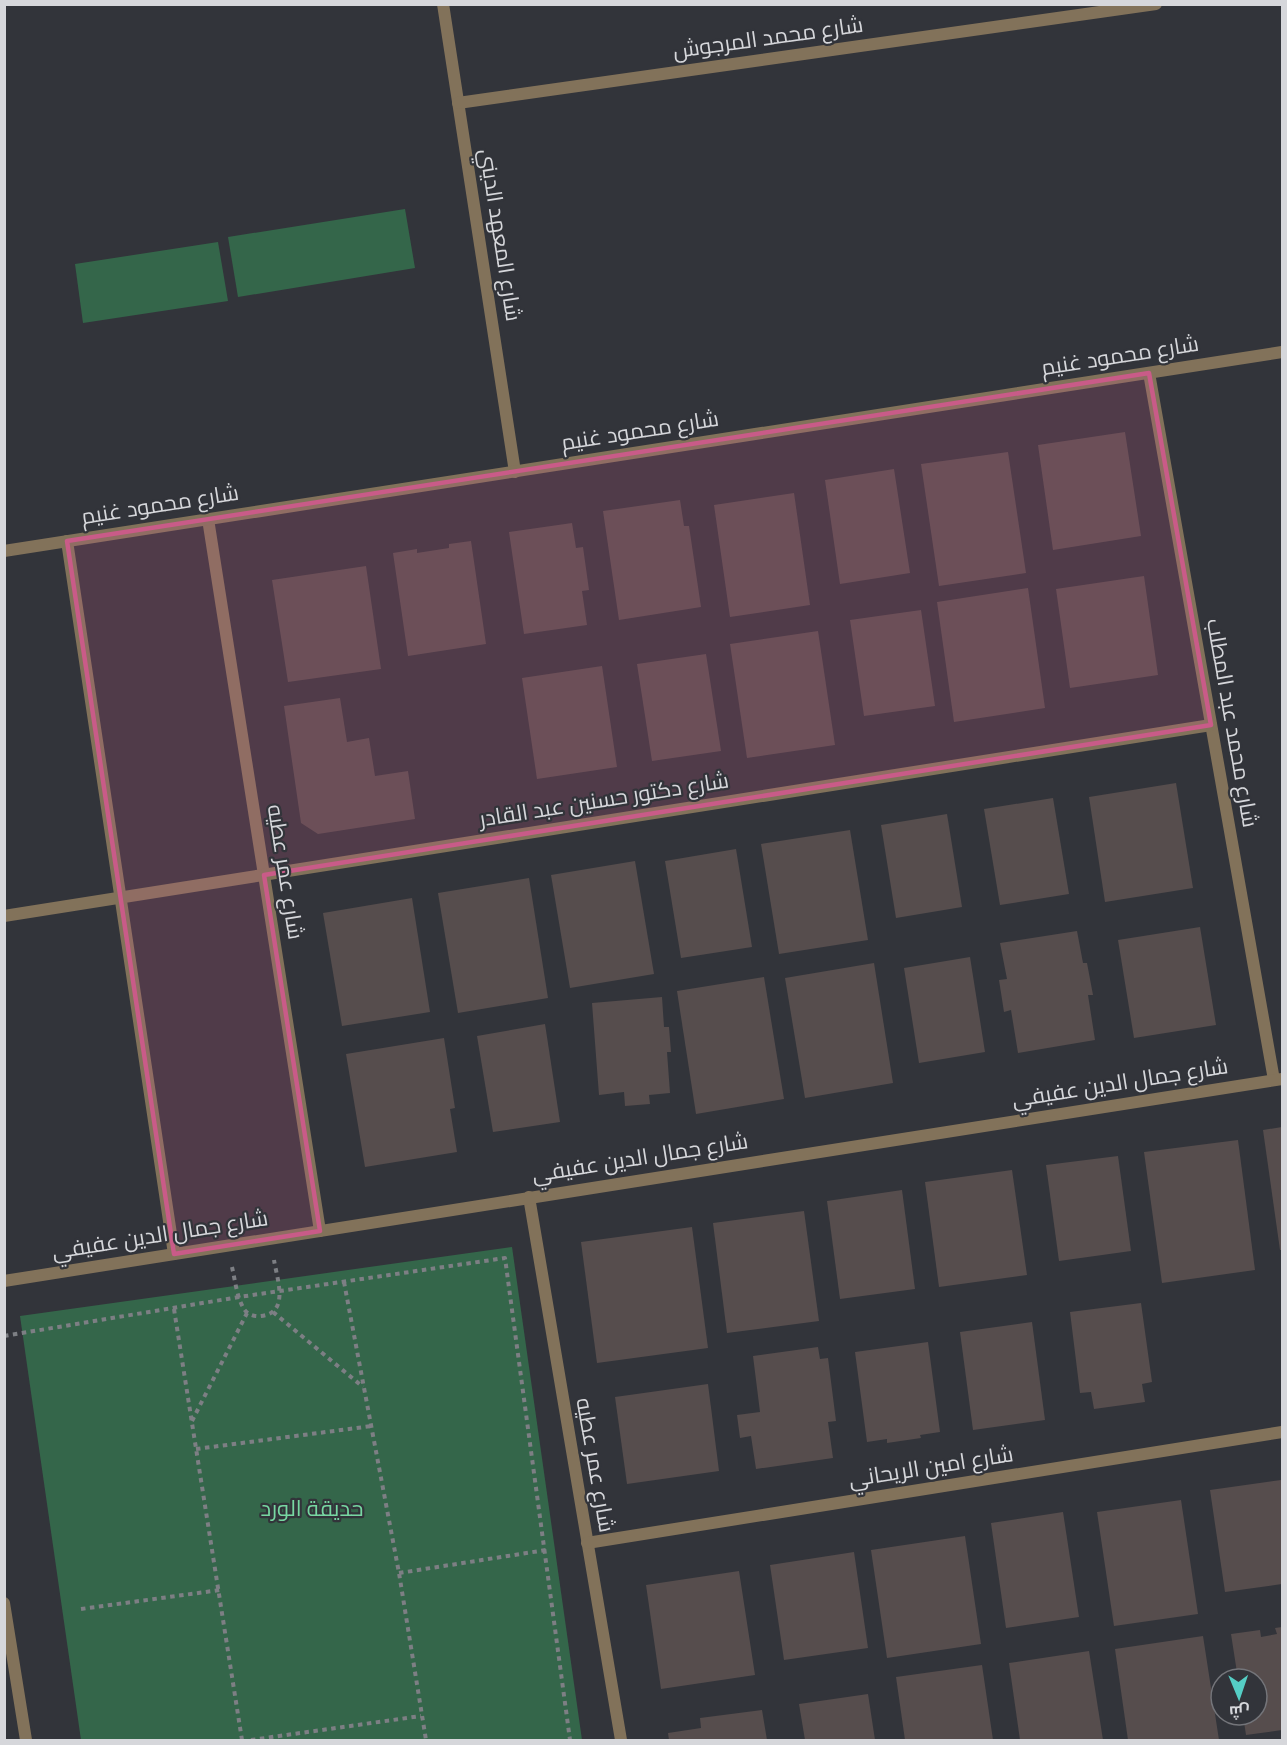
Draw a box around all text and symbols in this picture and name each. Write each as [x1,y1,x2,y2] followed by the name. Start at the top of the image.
[671,12,865,65] street label: شارع محمد المرجوش
[471,147,526,324] street label: شارع المعهد الديني
[1039,331,1201,383] street label: شارع محمود غنيم
[559,406,721,458] street label: شارع محمود غنيم
[79,480,241,532] street label: شارع محمود غنيم
[1200,617,1263,830] street label: شارع محمد عبد المطلب
[475,767,731,834] street label: شارع دكتور حسنين عبد القادر
[261,803,308,941] street label: شارع عمر عطيه
[1010,1053,1230,1116] street label: شارع جمال الدين عفيفي
[530,1128,750,1191] street label: شارع جمال الدين عفيفي
[50,1205,270,1268] street label: شارع جمال الدين عفيفي
[569,1396,620,1535] street label: شارع عمر عطيه
[847,1441,1016,1496] street label: شارع امين الريحاني
[261,1496,363,1522] park label: حديقة الورد
[1209,1667,1269,1727] north arrow
[1229,1702,1250,1721] text: ش

